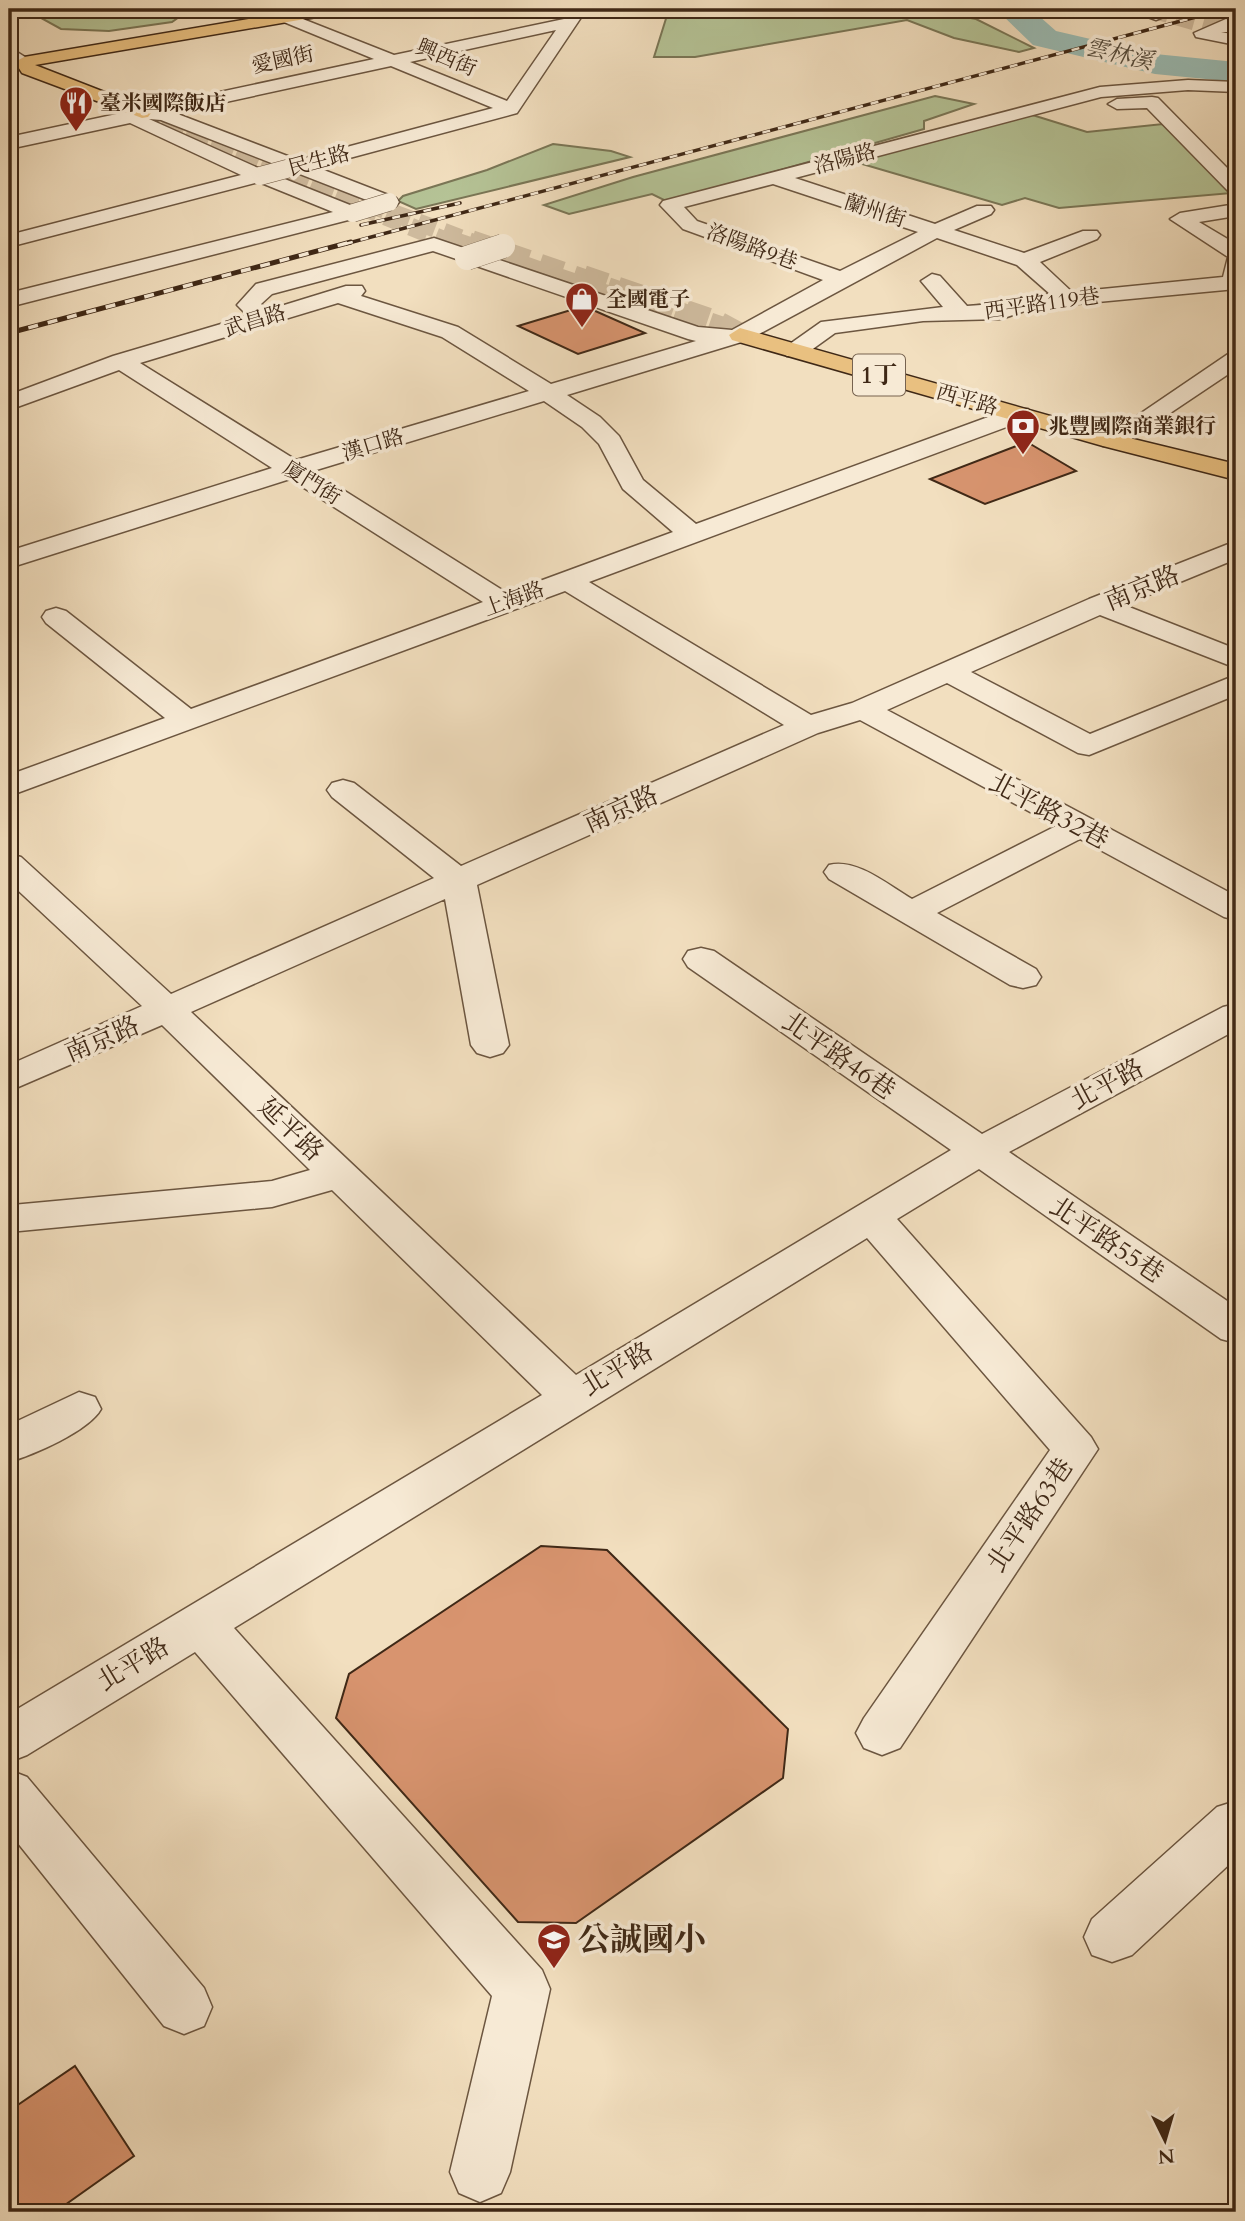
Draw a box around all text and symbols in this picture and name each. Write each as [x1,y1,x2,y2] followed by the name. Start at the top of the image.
[1082,31,1159,78] water label: 雲林溪
[411,32,481,84] street label: 興西街
[249,39,317,81] street label: 愛國街
[57,84,95,133] restaurant icon: 臺米國際飯店
[100,89,226,118] place label: 臺米國際飯店
[811,137,879,181] street label: 洛陽路
[285,139,353,183] street label: 民生路
[841,187,909,235] street label: 蘭州街
[703,217,801,277] street label: 洛陽路9巷
[563,280,601,329] shop icon: 全國電子
[982,282,1102,326] street label: 西平路119巷
[606,285,690,314] place label: 全國電子
[221,298,289,344] street label: 武昌路
[853,354,905,396] road number: 1丁
[933,377,1001,423] street label: 西平路
[1004,407,1042,456] bank icon: 兆豐國際商業銀行
[1048,412,1216,441] place label: 兆豐國際商業銀行
[339,422,407,468] street label: 漢口路
[278,454,346,512] street label: 廈門街
[1099,557,1185,619] street label: 南京路
[479,575,549,623] street label: 上海路
[983,765,1115,857] street label: 北平路32巷
[578,777,664,841] street label: 南京路
[775,1004,903,1108] street label: 北平路46巷
[59,1008,145,1070] street label: 南京路
[1064,1050,1150,1118] street label: 北平路
[251,1089,331,1169] street label: 延平路
[1043,1189,1171,1291] street label: 北平路55巷
[575,1334,659,1404] street label: 北平路
[979,1451,1081,1579] street label: 北平路63巷
[91,1629,175,1699] street label: 北平路
[578,1918,706,1962] place label: 公誠國小
[535,1921,573,1970] school or university icon: 公誠國小
[1130,2106,1200,2176] north arrow
[1157,2142,1176,2170] text: N

